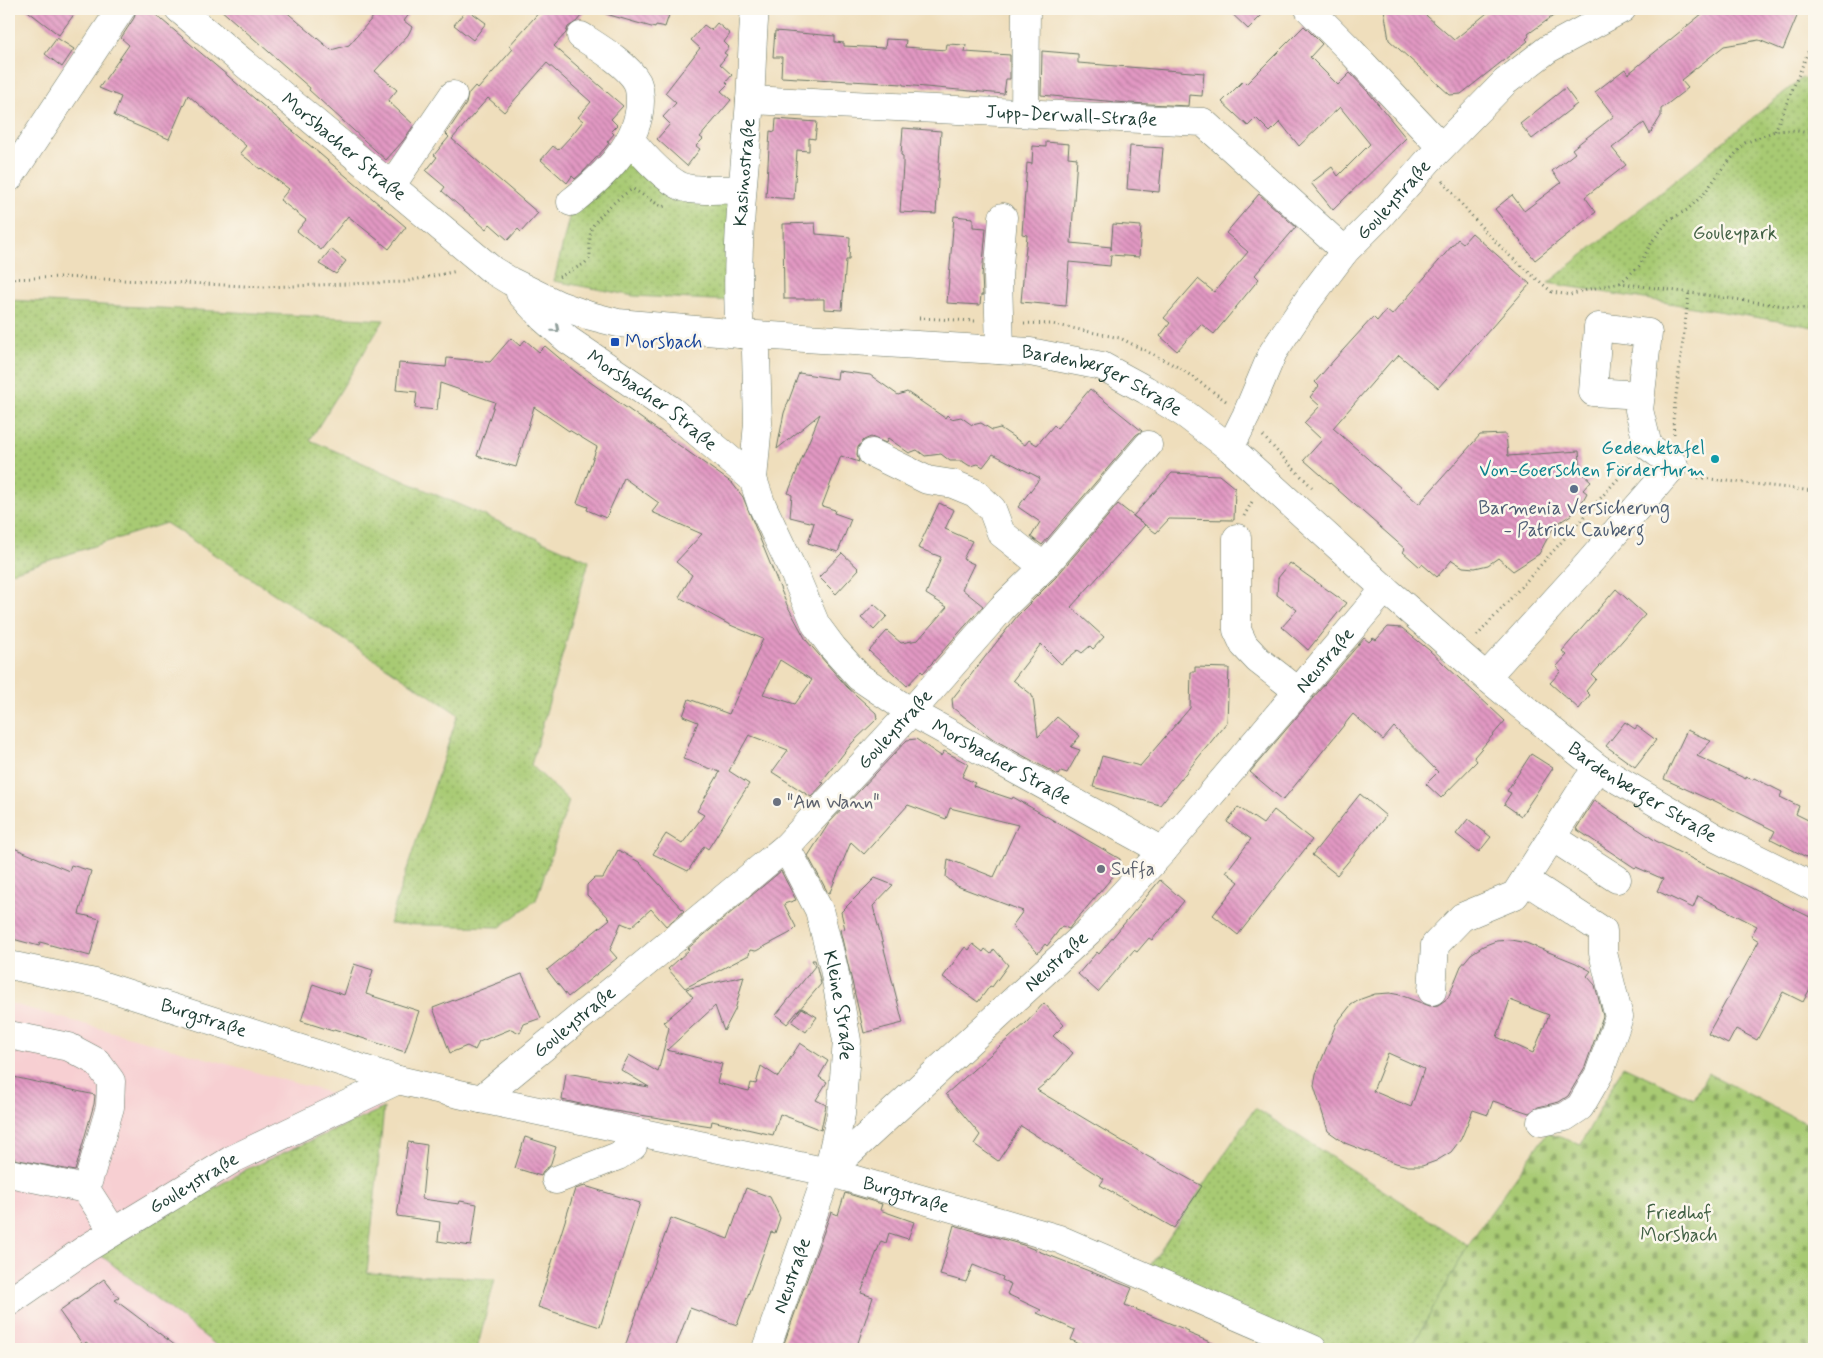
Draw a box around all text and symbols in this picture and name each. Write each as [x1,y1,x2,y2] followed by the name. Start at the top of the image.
[276,87,412,206] street label: Morsbacher Straße
[985,99,1158,132] street label: Jupp-Derwall-Straße
[727,117,761,227] street label: Kasinostraße
[1351,154,1436,245] street label: Gouleystraße
[1693,221,1777,246] park label: Gouleypark
[550,323,559,332] one-way arrow
[625,330,702,355] place label: Morsbach
[609,336,621,348] marker: Morsbach
[1021,339,1187,422] street label: Bardenberger Straße
[582,344,723,456] street label: Morsbacher Straße
[1479,436,1705,483] place label: Gedenktafel Von-Goerschen Förderturm
[1709,453,1721,465] marker: Gedenktafel Von-Goerschen Förderturm
[1568,483,1580,495] marker: Barmenia Versicherung - Patrick Cauberg
[1478,496,1670,546] place label: Barmenia Versicherung - Patrick Cauberg
[1290,622,1360,698] street label: Neustraße
[852,684,938,775] street label: Gouleystraße
[927,713,1076,811] street label: Morsbacher Straße
[1563,736,1722,848] street label: Bardenberger Straße
[787,790,880,815] place label: "Am Wann"
[771,796,783,808] marker: "Am Wann"
[1111,857,1155,882] place label: Suffa
[1095,863,1107,875] marker: Suffa
[1019,925,1094,997] street label: Neustraße
[817,948,859,1062] street label: Kleine Straße
[528,980,621,1064] street label: Gouleystraße
[157,992,250,1043] street label: Burgstraße
[144,1146,243,1220] street label: Gouleystraße
[860,1170,953,1219] street label: Burgstraße
[1640,1201,1718,1248] park label: Friedhof Morsbach
[767,1234,817,1317] street label: Neustraße

